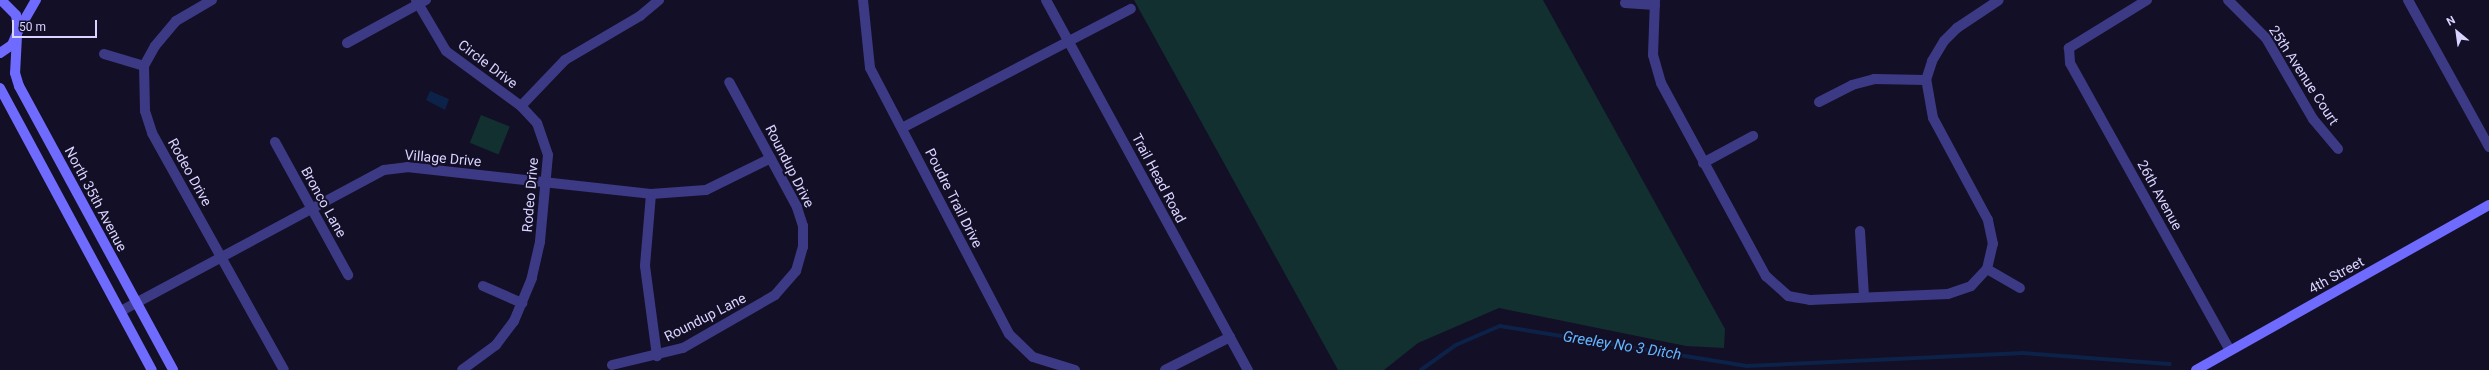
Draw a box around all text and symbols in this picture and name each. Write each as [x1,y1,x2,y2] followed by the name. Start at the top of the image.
[14,12,99,38] scale bar
[2437,12,2477,52] north arrow
[2444,14,2457,29] text: N
[19,20,46,34] text: 50 m
[2266,22,2342,128] street label: 25th Avenue Court
[455,36,521,92] street label: Circle Drive
[762,122,818,210] street label: Roundup Drive
[1128,130,1190,226] street label: Trail Head Road
[165,135,215,209] street label: Rodeo Drive
[61,144,131,254] street label: North 35th Avenue
[922,145,986,251] street label: Poudre Trail Drive
[404,146,482,170] street label: Village Drive
[518,157,542,233] street label: Rodeo Drive
[2134,157,2186,233] street label: 26th Avenue
[298,164,350,240] street label: Bronco Lane
[2305,253,2367,297] street label: 4th Street
[661,289,749,345] street label: Roundup Lane
[1562,328,1682,364] water label: Greeley No 3 Ditch

